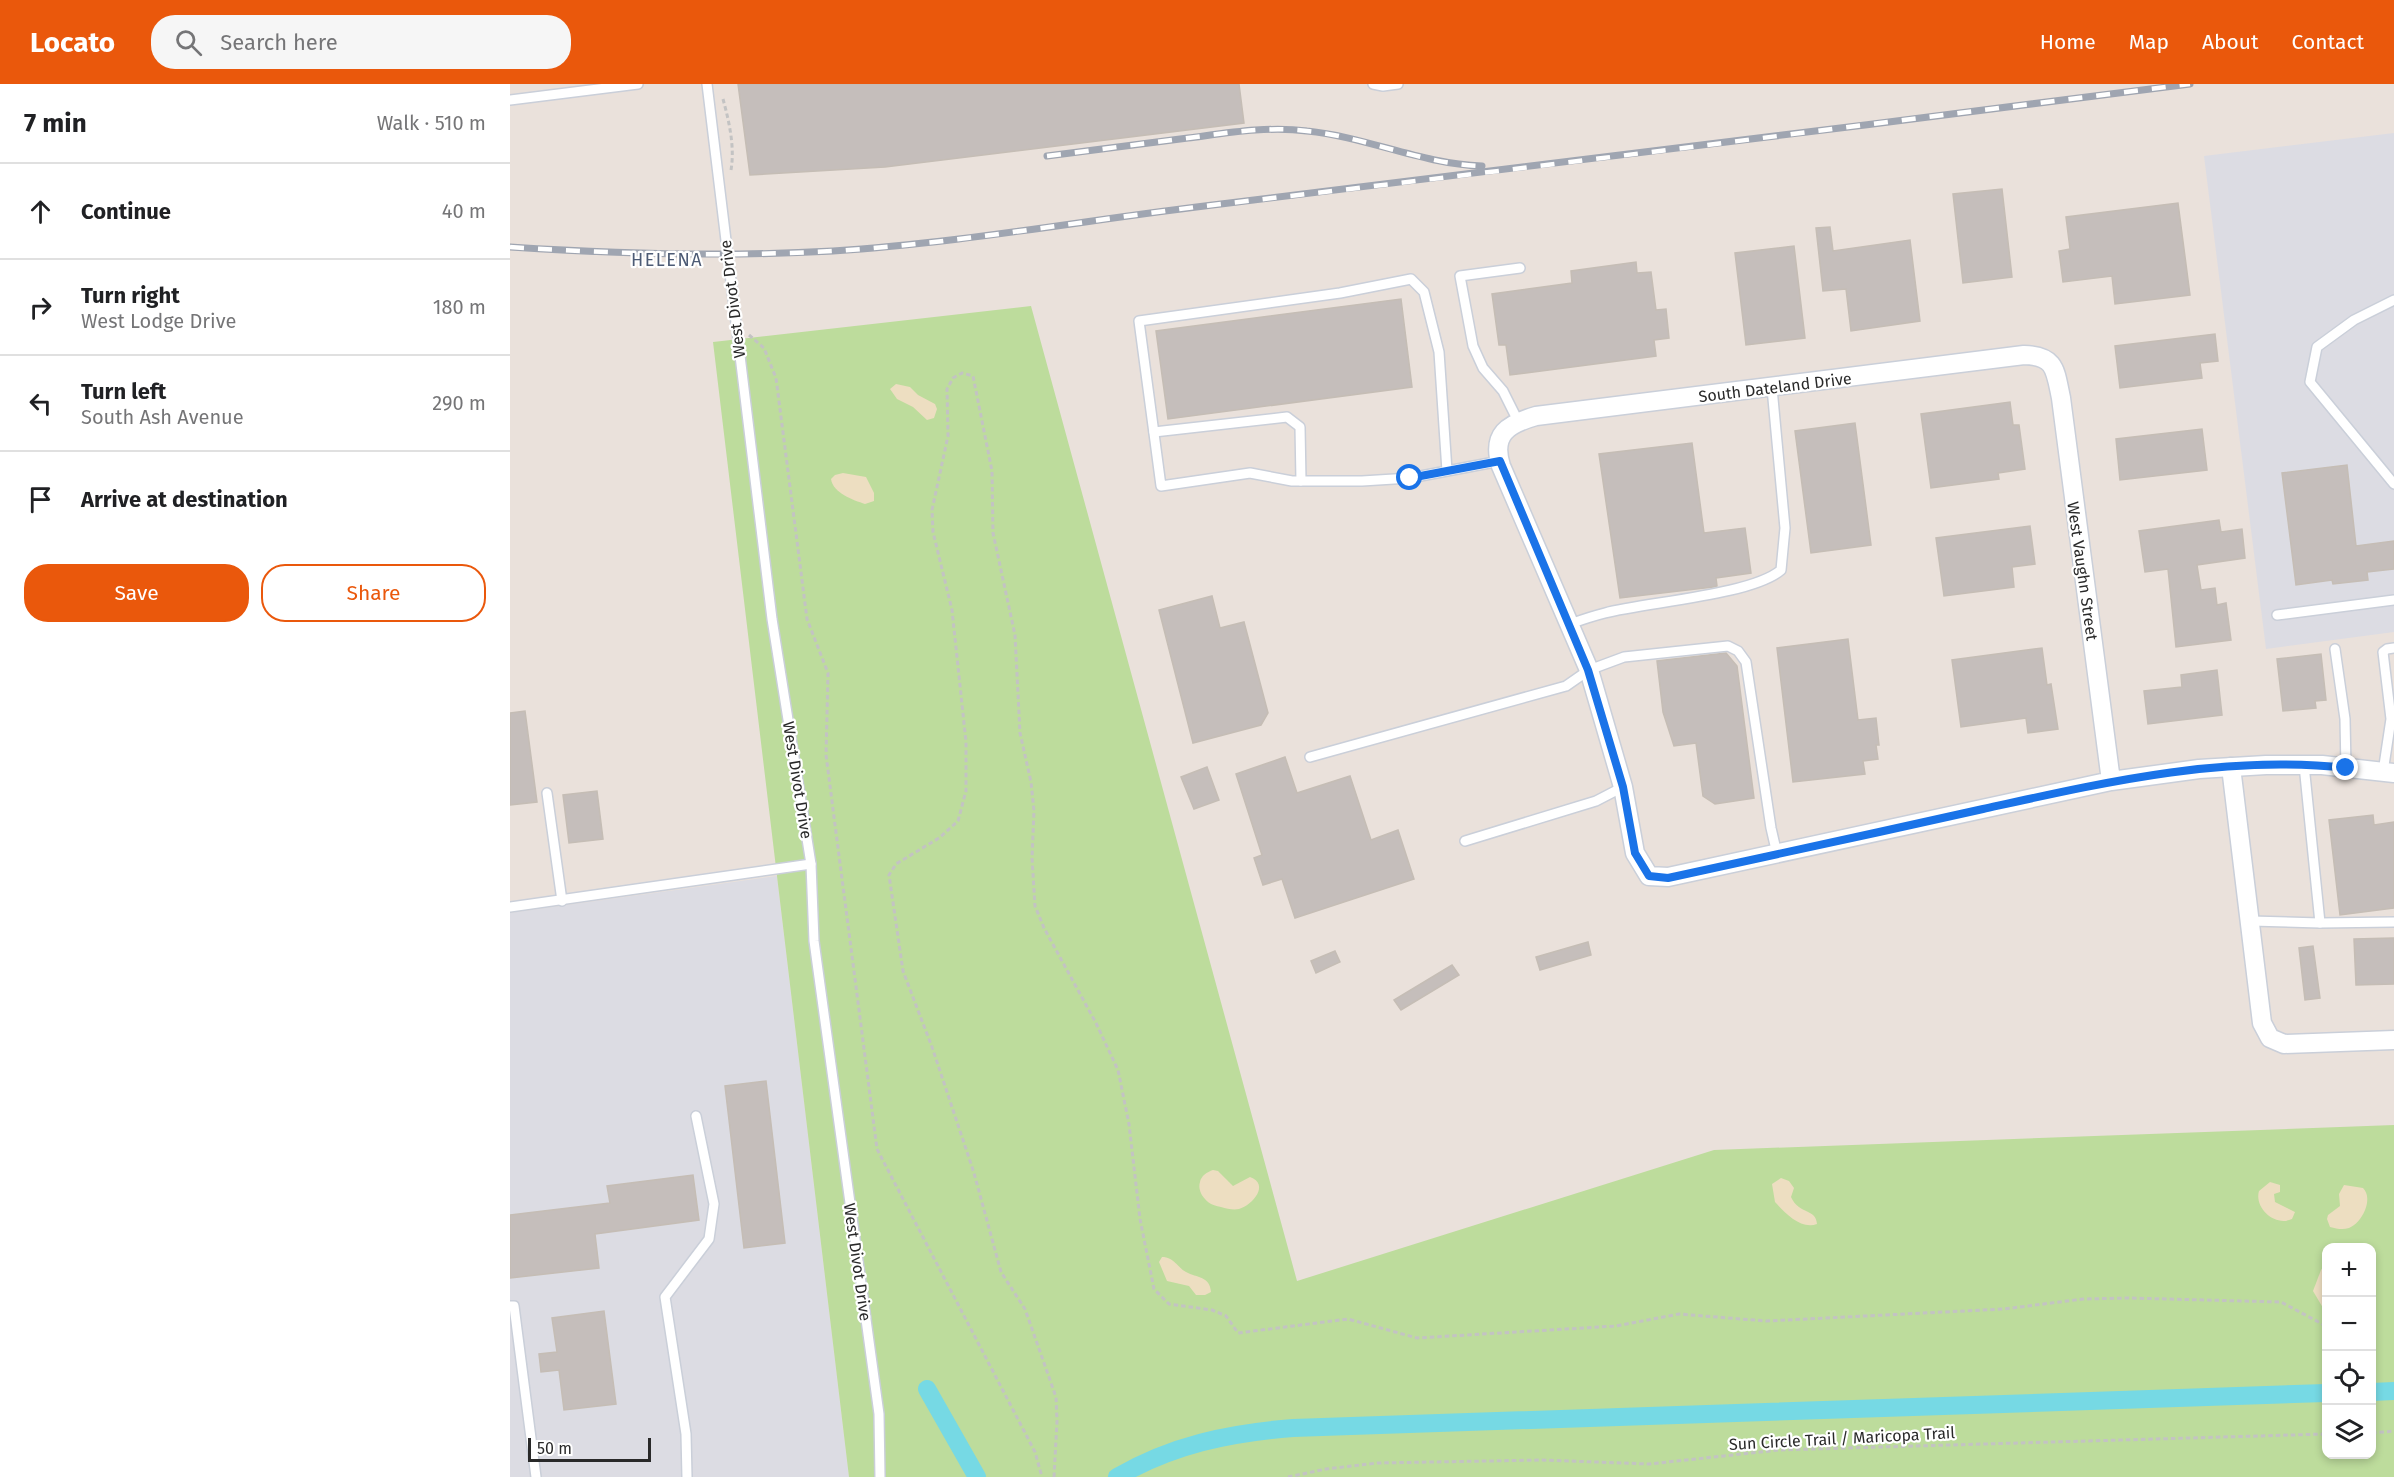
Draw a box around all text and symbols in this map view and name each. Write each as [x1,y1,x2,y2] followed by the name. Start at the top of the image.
[151,15,571,69] search box
[30,26,115,59] text: Locato
[172,26,205,59] icon: search
[220,29,338,56] text: Search here
[2040,29,2096,55] text: Home
[2129,29,2169,55] text: Map
[2202,29,2259,55] text: About
[2292,29,2364,55] text: Contact
[24,108,87,139] text: 7 min
[377,111,486,135] text: Walk · 510 m
[24,195,57,228] icon: ahead
[81,198,171,225] text: Continue
[442,199,486,223] text: 40 m
[716,239,749,359] street label: West Divot Drive
[631,249,703,271] district label: HELENA
[81,282,180,309] text: Turn right
[24,291,57,324] icon: right
[433,295,486,319] text: 180 m
[81,309,236,333] text: West Lodge Drive
[1698,369,1853,406] street label: South Dateland Drive
[81,378,166,405] text: Turn left
[24,387,57,420] icon: left
[432,391,486,415] text: 290 m
[81,405,244,429] text: South Ash Avenue
[1396,464,1422,490] route start
[24,483,57,516] icon: arrive
[81,486,288,513] text: Arrive at destination
[2063,500,2102,642] street label: West Vaughn Street
[24,564,249,622] button: Save
[261,564,486,622] button: Share
[779,720,816,840] street label: West Divot Drive
[2332,754,2358,780] route end
[840,1202,875,1322] street label: West Divot Drive
[2322,1243,2376,1459] map controls
[2322,1243,2376,1297] button: +
[2322,1297,2376,1351] button: −
[2322,1351,2376,1405] button: locate
[2322,1405,2376,1459] button: layers
[1729,1423,1956,1454] street label: Sun Circle Trail / Maricopa Trail
[528,1435,651,1462] scale bar
[537,1439,572,1458] text: 50 m

